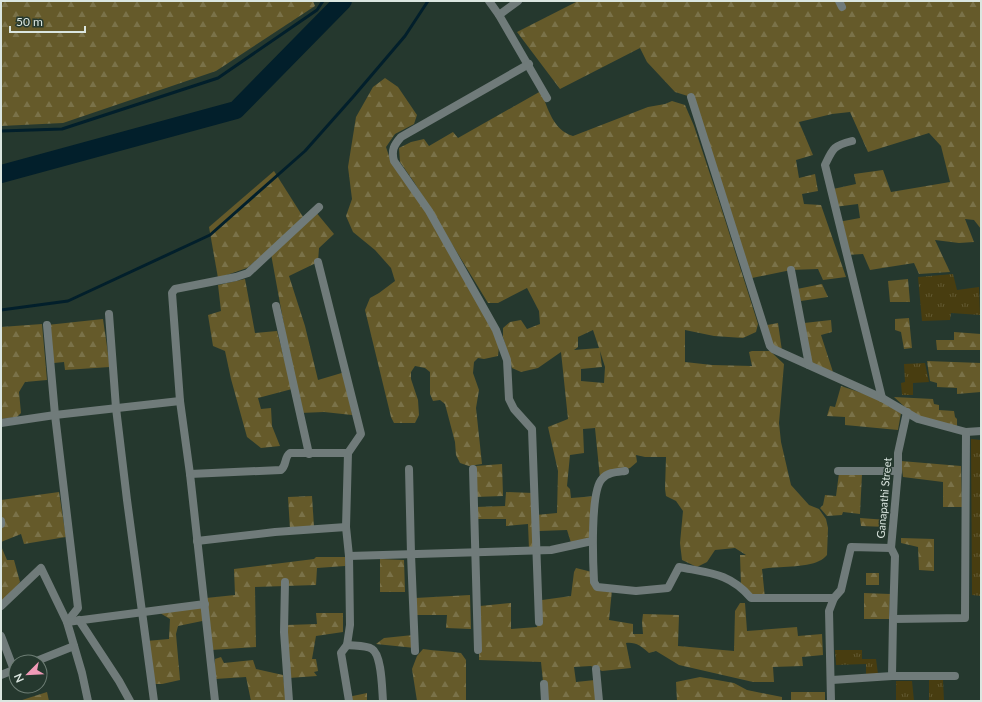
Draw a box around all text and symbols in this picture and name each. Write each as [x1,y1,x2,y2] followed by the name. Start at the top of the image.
[10,8,85,34] scale bar
[16,14,43,29] text: 50 m
[873,457,894,539] street label: Ganapathi Street
[8,654,48,694] north arrow
[11,672,26,685] text: N

